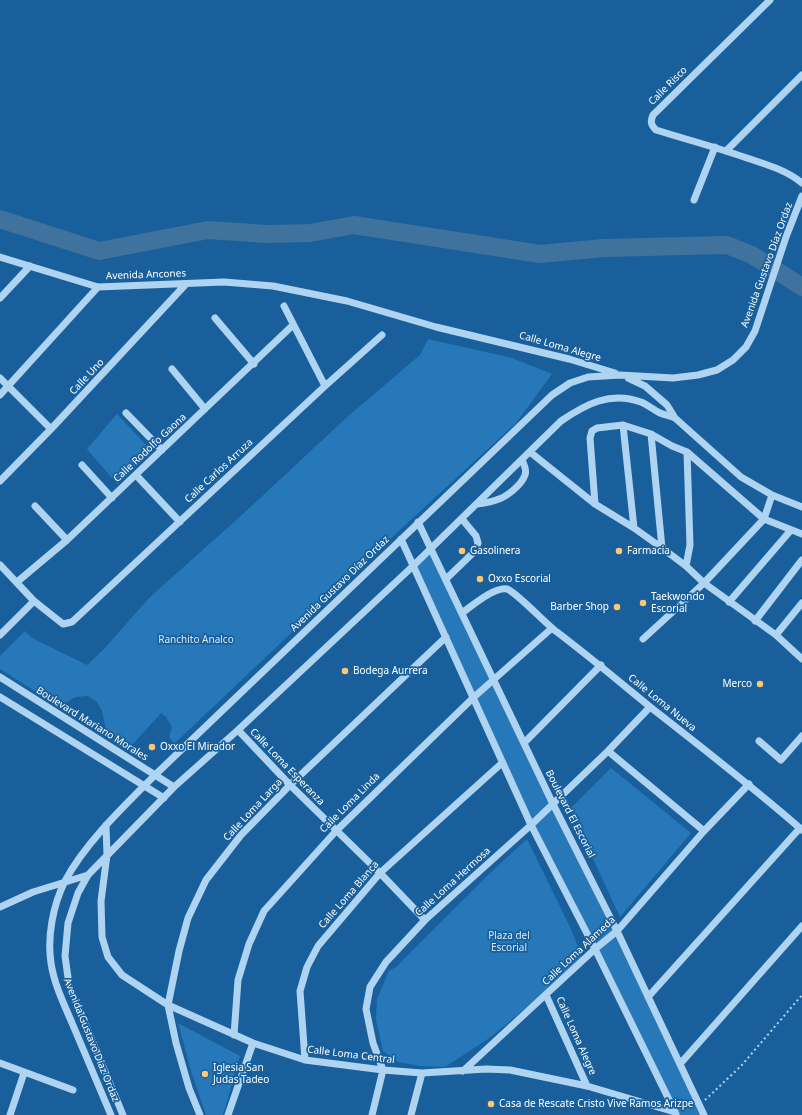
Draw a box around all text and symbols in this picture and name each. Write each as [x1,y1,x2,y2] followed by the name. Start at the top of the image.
[646,64,690,108] street label: Calle Risco
[739,201,795,329] street label: Avenida Gustavo Díaz Ordaz
[106,268,186,282] street label: Avenida Ancones
[518,330,602,364] street label: Calle Loma Alegre
[67,357,107,397] street label: Calle Uno
[111,411,189,485] street label: Calle Rodolfo Gaona
[183,436,255,506] street label: Calle Carlos Arruza
[288,534,392,634] street label: Avenida Gustavo Díaz Ordaz
[470,545,520,557] place label: Gasolinera
[627,545,670,557] place label: Farmacia
[457,546,467,556] marker: Gasolinera
[614,546,624,556] marker: Farmacia
[488,573,551,585] place label: Oxxo Escorial
[475,574,485,584] marker: Oxxo Escorial
[651,591,705,614] place label: Taekwondo Escorial
[638,598,648,608] marker: Taekwondo Escorial
[550,601,609,613] place label: Barber Shop
[612,602,622,612] marker: Barber Shop
[158,634,234,646] park label: Ranchito Analco
[353,665,428,677] place label: Bodega Aurrera
[340,666,350,676] marker: Bodega Aurrera
[626,672,698,734] street label: Calle Loma Nueva
[723,678,752,690] place label: Merco
[755,679,765,689] marker: Merco
[34,685,150,763] street label: Boulevard Mariano Morales
[247,726,327,808] street label: Calle Loma Esperanza
[160,741,235,753] place label: Oxxo El Mirador
[147,742,157,752] marker: Oxxo El Mirador
[543,768,597,860] street label: Boulevard El Escorial
[317,770,383,836] street label: Calle Loma Linda
[221,776,285,844] street label: Calle Loma Larga
[413,845,493,919] street label: Calle Loma Hermosa
[316,859,382,931] street label: Calle Loma Blanca
[540,914,618,988] street label: Calle Loma Alameda
[488,930,530,954] park label: Plaza del Escorial
[61,976,121,1104] street label: Avenida Gustavo Díaz Ordaz
[553,995,599,1077] street label: Calle Loma Alegre
[307,1044,395,1066] street label: Calle Loma Central
[213,1062,269,1086] place label: Iglesia San Judas Tadeo
[200,1069,210,1079] marker: Iglesia San Judas Tadeo
[499,1098,693,1110] place label: Casa de Rescate Cristo Vive Ramos Arizpe
[486,1099,496,1109] marker: Casa de Rescate Cristo Vive Ramos Arizpe

